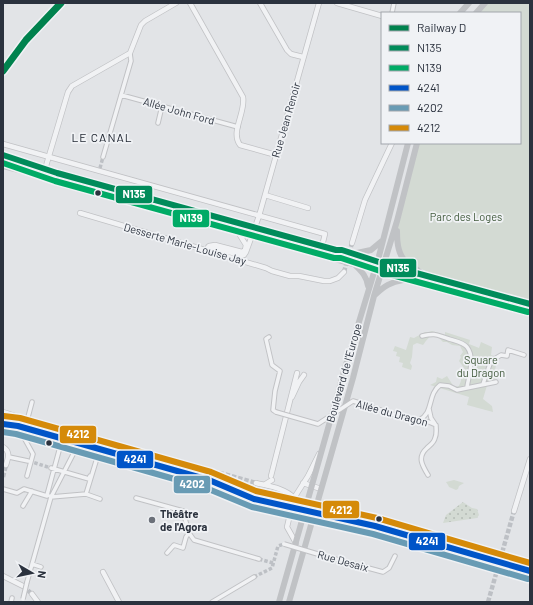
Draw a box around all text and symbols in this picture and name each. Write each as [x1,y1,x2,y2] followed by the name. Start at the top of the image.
[381,12,521,144] legend
[417,20,466,34] text: Railway D
[417,40,442,54] text: N135
[417,60,442,74] text: N139
[417,80,440,94] text: 4241
[269,81,302,159] street label: Rue Jean Renoir
[142,94,216,127] street label: Allée John Ford
[417,100,443,114] text: 4202
[417,120,441,134] text: 4212
[71,130,133,144] district label: LE CANAL
[115,185,153,204] line badge: N135
[122,187,146,200] text: N135
[93,188,103,198] unlabelled marker
[172,209,210,228] line badge: N139
[430,210,502,223] park label: Parc des Loges
[180,211,203,224] text: N139
[122,220,248,267] street label: Desserte Marie-Louise Jay
[379,258,417,278] line badge: N135
[386,261,410,274] text: N135
[323,322,364,424] street label: Boulevard de l'Europe
[457,353,505,379] park label: Square du Dragon
[355,397,430,428] street label: Allée du Dragon
[59,425,97,444] line badge: 4212
[67,427,89,440] text: 4212
[44,438,54,448] unlabelled marker
[116,450,154,469] line badge: 4241
[124,452,146,465] text: 4241
[173,475,211,494] line badge: 4202
[179,477,205,490] text: 4202
[322,500,360,519] line badge: 4212
[330,503,352,516] text: 4212
[160,507,208,533] place label: Théâtre de l'Agora
[374,514,384,524] unlabelled marker
[147,515,157,525] marker: Théâtre de l'Agora
[408,532,446,551] line badge: 4241
[416,534,438,547] text: 4241
[316,547,370,574] street label: Rue Desaix
[12,553,52,593] north arrow
[35,570,49,579] text: N

